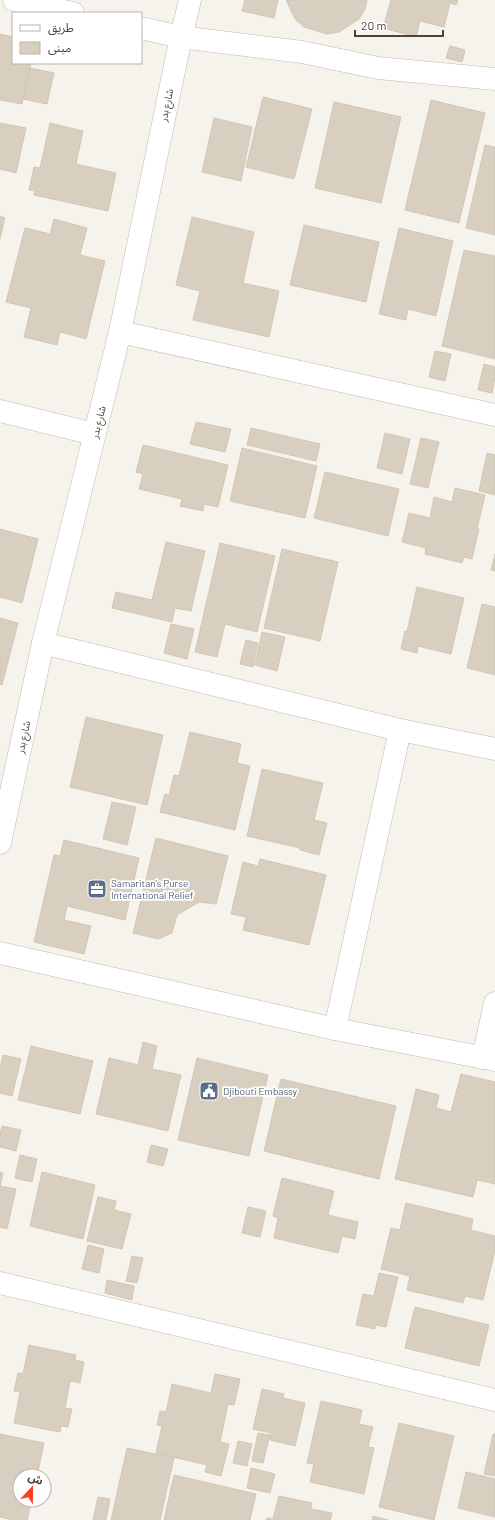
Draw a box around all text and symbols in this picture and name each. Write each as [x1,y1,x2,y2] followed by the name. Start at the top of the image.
[12,12,142,64] legend
[355,12,443,38] scale bar
[361,18,387,32] text: 20 m
[48,20,74,36] text: طريق
[48,40,71,55] text: مبنى
[156,87,177,124] street label: شارع بدر
[88,404,110,441] street label: شارع بدر
[13,719,34,756] street label: شارع بدر
[111,877,194,901] place label: Samaritan’s Purse International Relief
[86,878,108,900] office icon: Samaritan’s Purse International Relief
[198,1080,220,1102] public building icon: Djibouti Embassy
[223,1085,298,1097] place label: Djibouti Embassy
[12,1468,52,1508] north arrow
[26,1469,45,1488] text: ش

